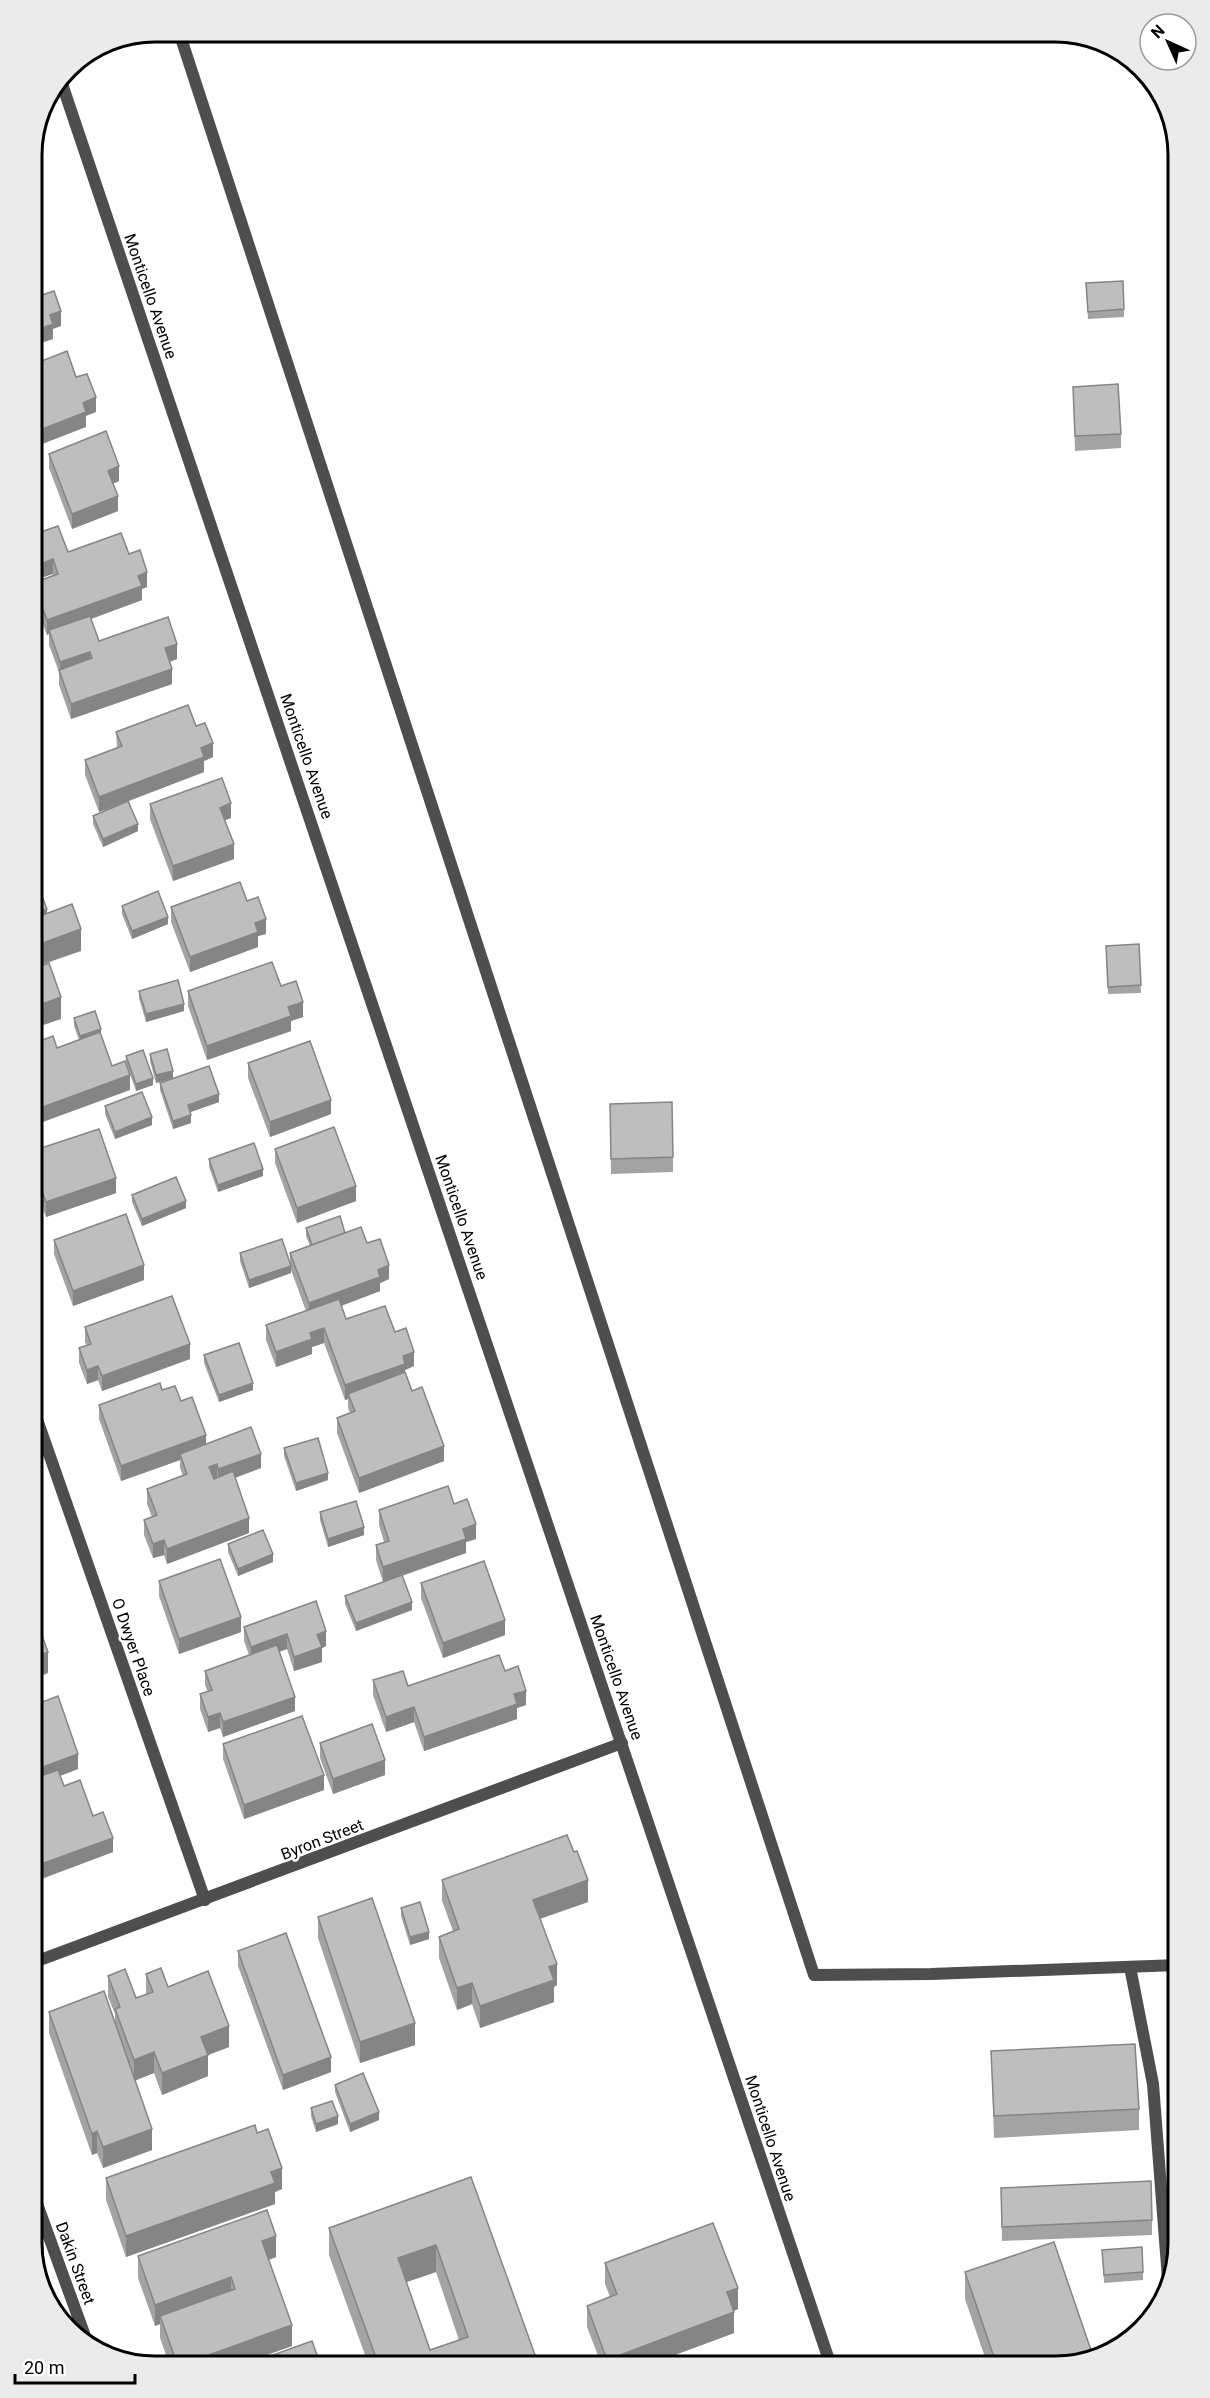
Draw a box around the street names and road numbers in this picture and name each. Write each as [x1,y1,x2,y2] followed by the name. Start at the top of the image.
[120,231,181,361] street label: Monticello Avenue
[276,691,337,821] street label: Monticello Avenue
[431,1152,492,1282] street label: Monticello Avenue
[108,1596,159,1699] street label: O Dwyer Place
[586,1612,647,1742] street label: Monticello Avenue
[278,1815,366,1864] street label: Byron Street
[741,2073,800,2203] street label: Monticello Avenue
[52,2219,99,2307] street label: Dakin Street

